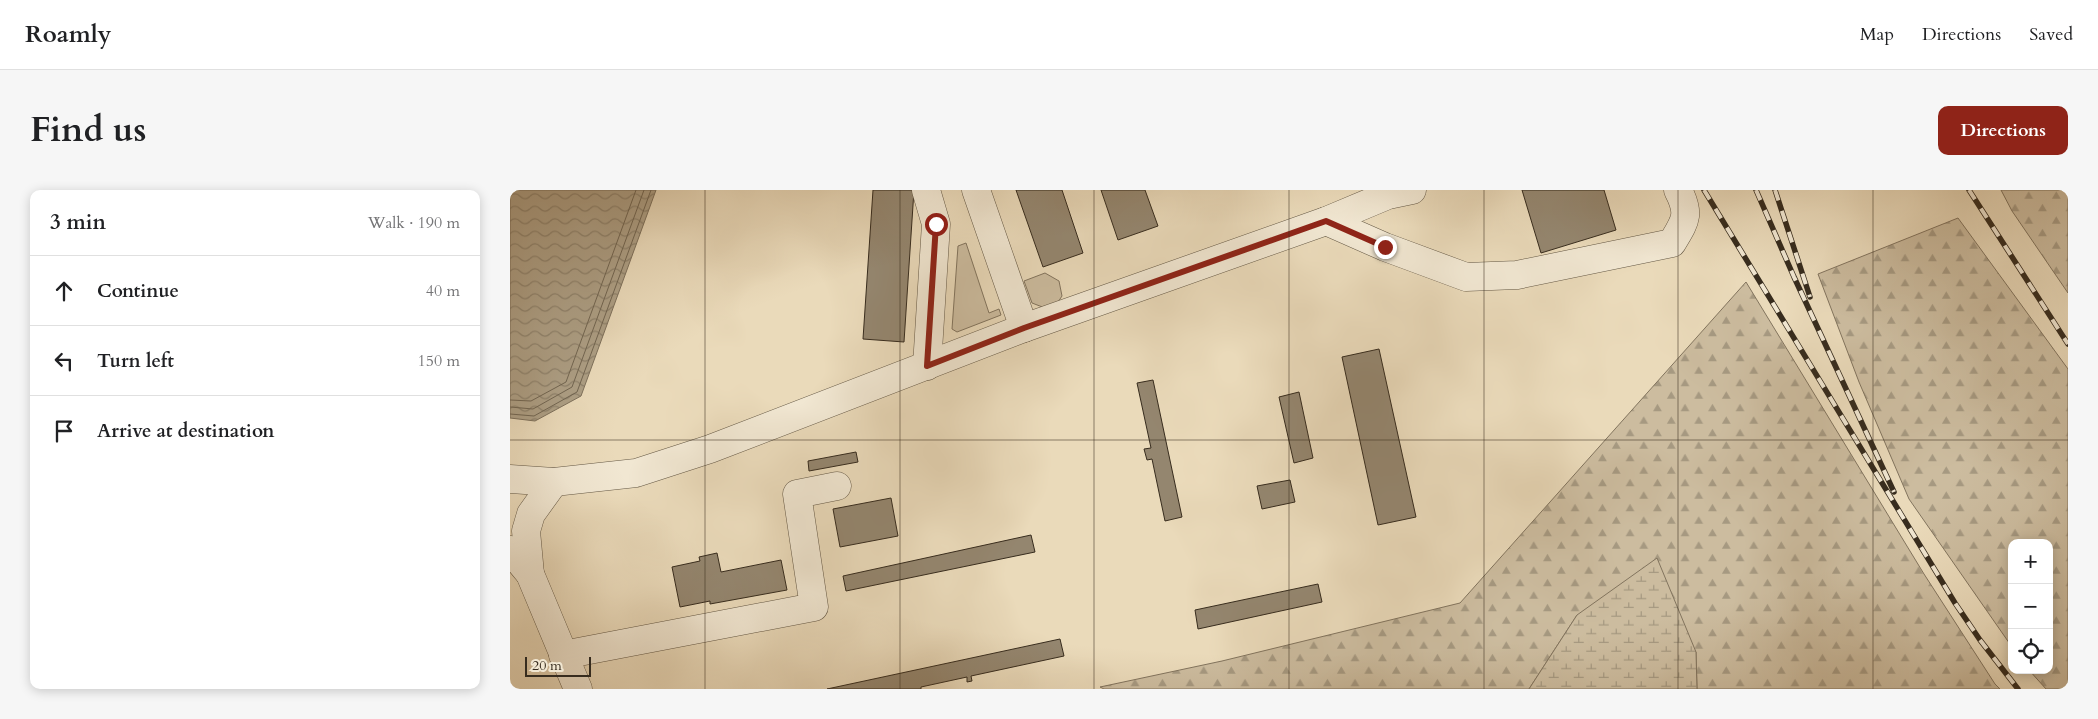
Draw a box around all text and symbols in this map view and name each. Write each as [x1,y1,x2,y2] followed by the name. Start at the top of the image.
[25,18,111,51] text: Roamly
[1860,22,1894,47] text: Map
[1922,22,2001,47] text: Directions
[2029,22,2073,47] text: Saved
[30,106,146,154] text: Find us
[1938,106,2068,155] button: Directions
[50,208,106,237] text: 3 min
[368,212,460,234] text: Walk · 190 m
[925,213,948,236] route start
[1374,236,1397,259] route end
[50,277,78,305] icon: ahead
[97,278,179,304] text: Continue
[426,280,460,302] text: 40 m
[50,347,78,375] icon: left
[97,348,174,374] text: Turn left
[418,350,460,372] text: 150 m
[50,417,78,445] icon: arrive
[97,418,274,444] text: Arrive at destination
[2008,539,2053,674] map controls
[2008,539,2053,584] button: +
[2008,584,2053,629] button: −
[2008,629,2053,674] button: locate
[525,654,591,677] scale bar
[532,656,562,675] text: 20 m

